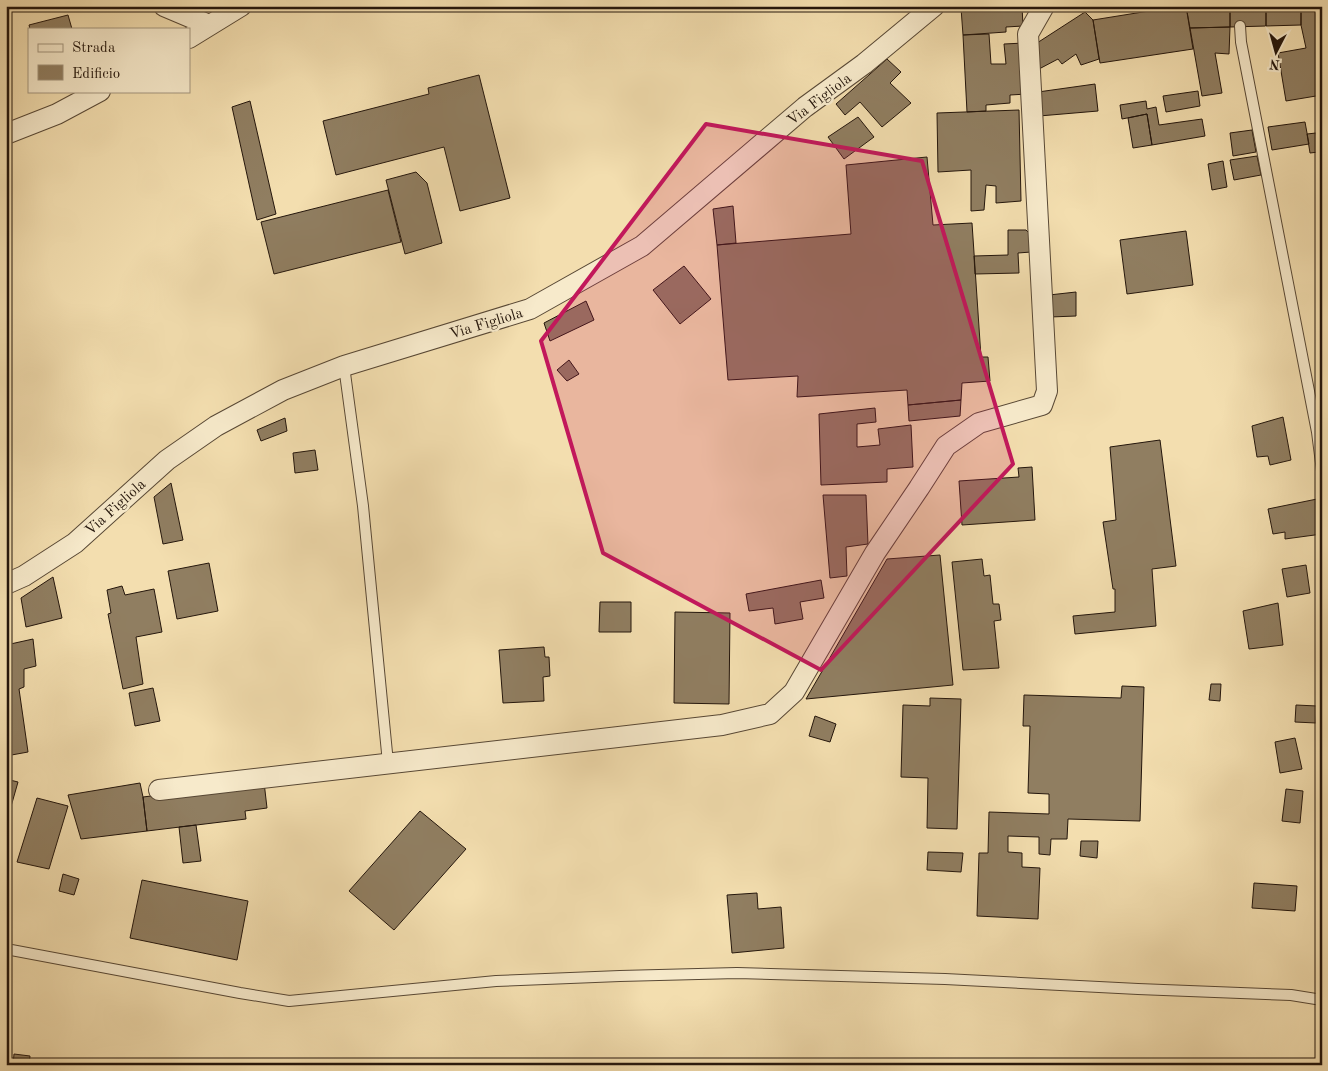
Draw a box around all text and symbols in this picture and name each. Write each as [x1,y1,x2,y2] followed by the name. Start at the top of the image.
[28,28,190,92] legend
[1250,28,1300,78] north arrow
[72,41,116,56] text: Strada
[1268,56,1281,71] text: N
[72,67,120,82] text: Edificio
[785,71,855,129] street label: Via Figliola
[448,306,525,343] street label: Via Figliola
[83,477,150,539] street label: Via Figliola

